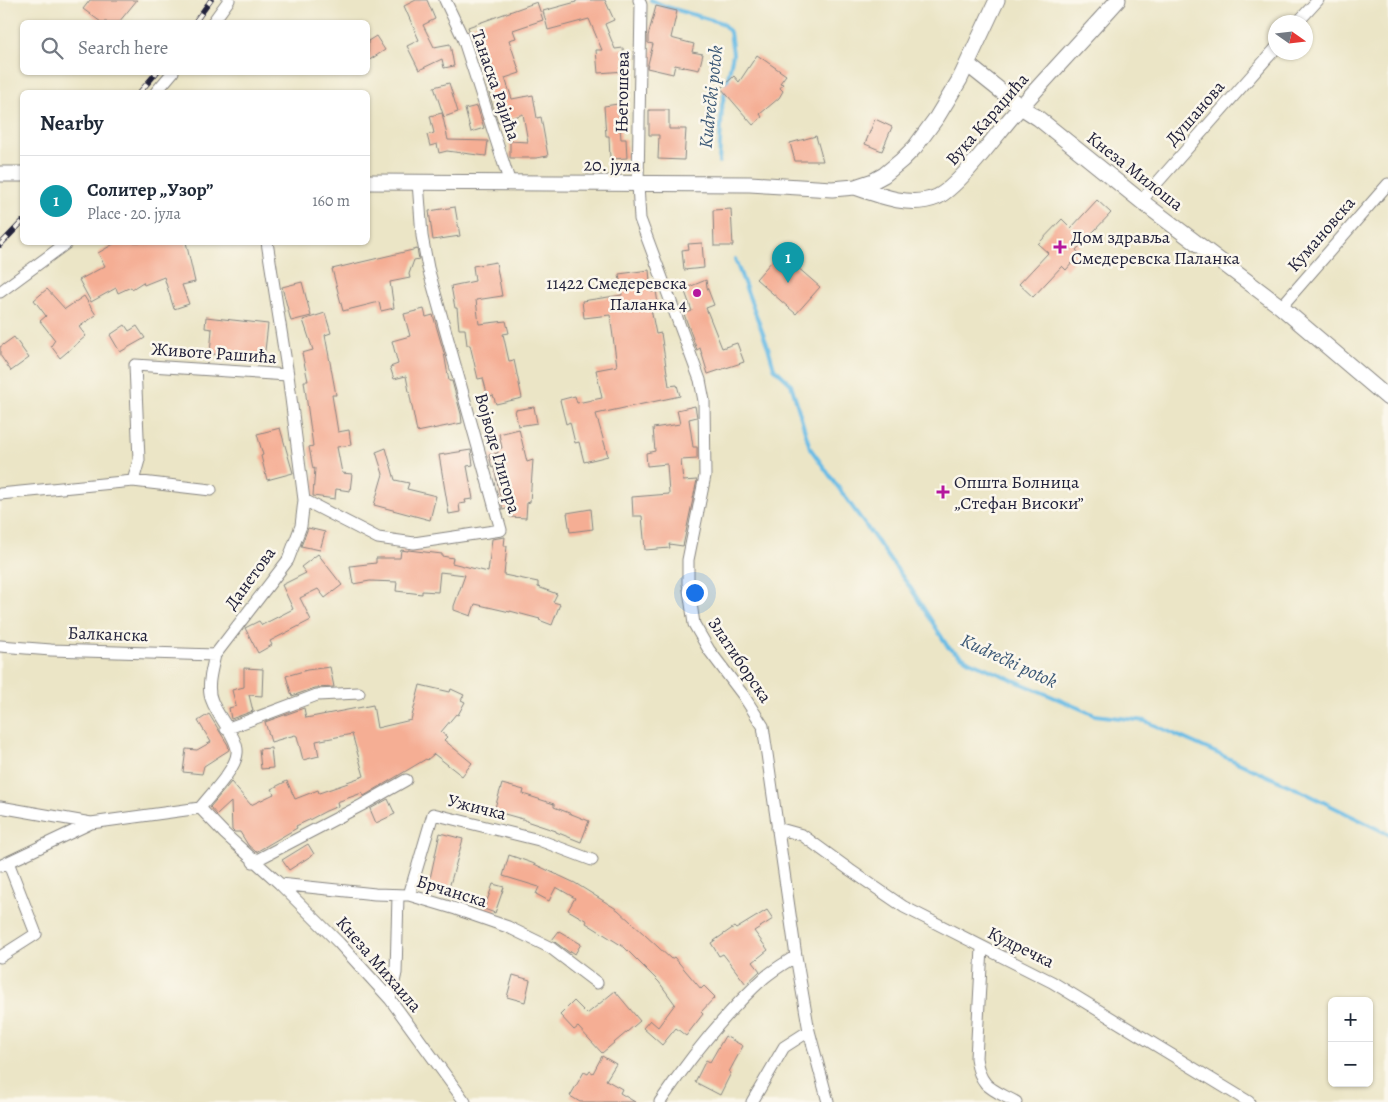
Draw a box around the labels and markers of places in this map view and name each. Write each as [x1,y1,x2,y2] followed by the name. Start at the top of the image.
[1071,225,1241,270] place label: Дом здравља Смедеревска Паланка
[1053,240,1067,254] marker: Дом здравља Смедеревска Паланка
[772,242,804,283] pin: 1
[546,271,688,316] place label: 11422 Смедеревска Паланка 4
[691,287,703,299] marker: 11422 Смедеревска Паланка 4
[954,470,1084,515] place label: Општа Болница „Стефан Високи”
[936,485,950,499] marker: Општа Болница „Стефан Високи”

